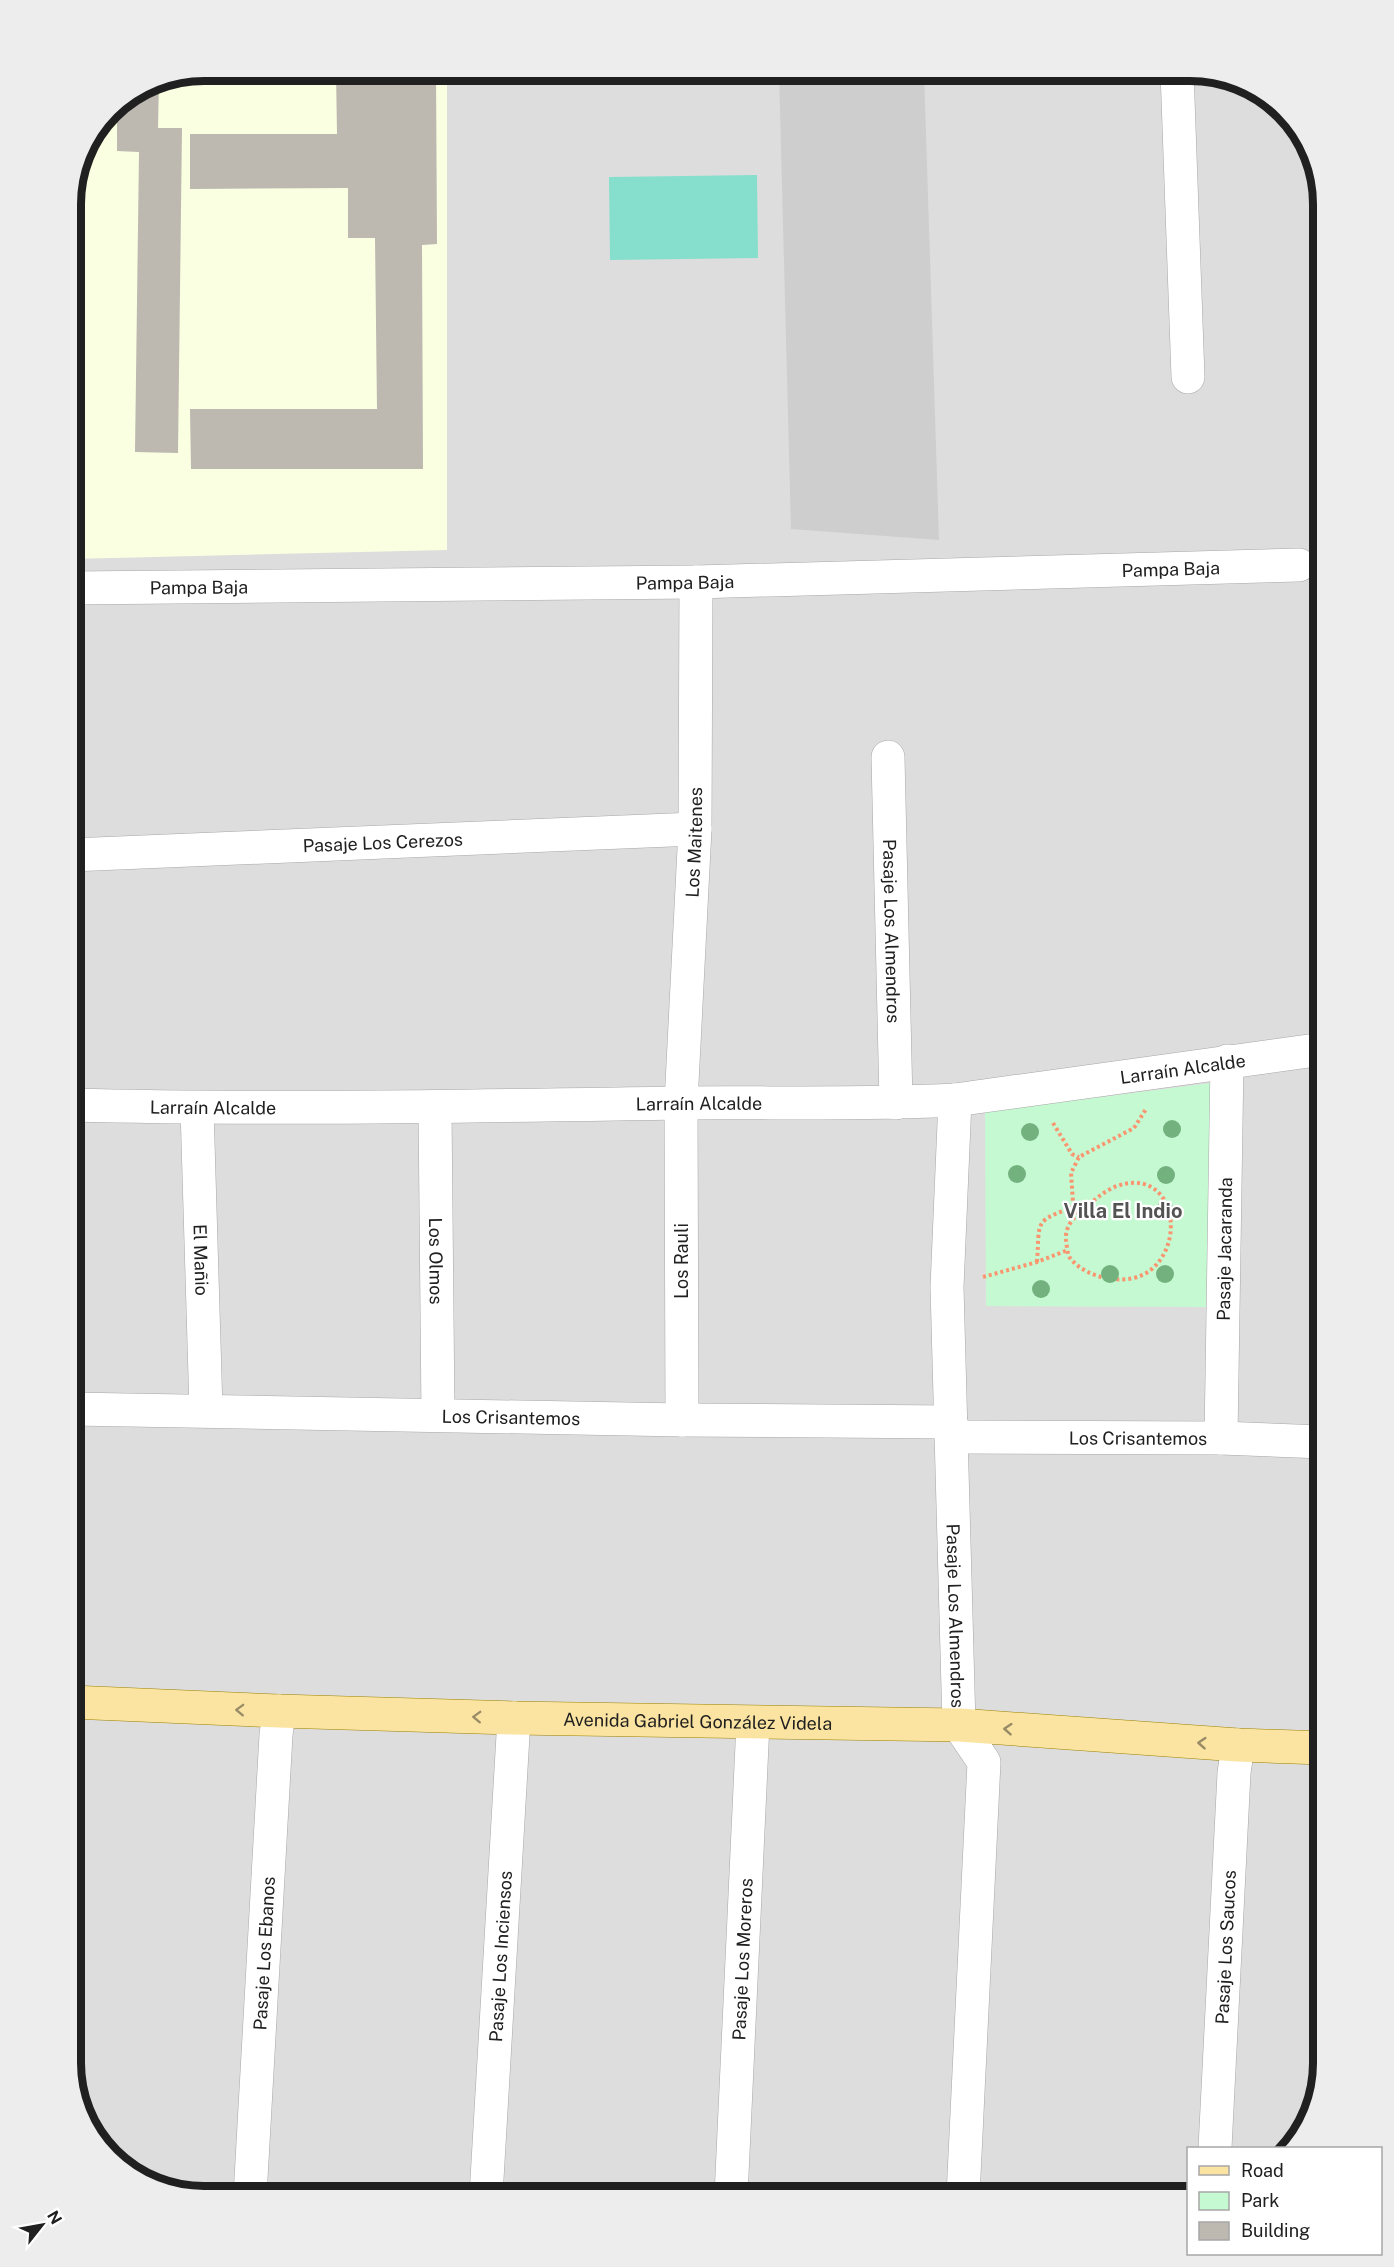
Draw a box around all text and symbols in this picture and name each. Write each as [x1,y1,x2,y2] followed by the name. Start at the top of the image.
[1121,557,1220,580] street label: Pampa Baja
[636,570,735,593] street label: Pampa Baja
[150,576,248,598] street label: Pampa Baja
[681,787,706,898] street label: Los Maitenes
[302,828,463,856] street label: Pasaje Los Cerezos
[879,839,905,1023] street label: Pasaje Los Almendros
[1119,1049,1247,1088] street label: Larraín Alcalde
[636,1092,762,1114] street label: Larraín Alcalde
[150,1096,276,1118] street label: Larraín Alcalde
[1212,1177,1236,1321] street label: Pasaje Jacaranda
[1064,1199,1182,1223] district label: Villa El Indio
[426,1217,447,1305] street label: Los Olmos
[671,1223,692,1299] street label: Los Rauli
[190,1224,213,1296] street label: El Mañio
[442,1405,580,1429] street label: Los Crisantemos
[1069,1427,1207,1448] street label: Los Crisantemos
[943,1523,969,1708] street label: Pasaje Los Almendros
[235,1703,244,1716] one-way arrow
[563,1708,832,1734] street label: Avenida Gabriel González Videla
[472,1711,481,1723] one-way arrow
[1003,1723,1012,1736] one-way arrow
[1198,1737,1207,1750] one-way arrow
[485,1870,516,2043] street label: Pasaje Los Inciensos
[1211,1870,1240,2025] street label: Pasaje Los Saucos
[249,1876,279,2031] street label: Pasaje Los Ebanos
[728,1878,756,2041] street label: Pasaje Los Moreros
[1187,2147,1382,2255] legend
[1241,2160,1284,2181] text: Road
[1241,2190,1279,2211] text: Park
[12,2195,72,2255] north arrow
[43,2207,66,2228] text: N
[1241,2220,1310,2241] text: Building

